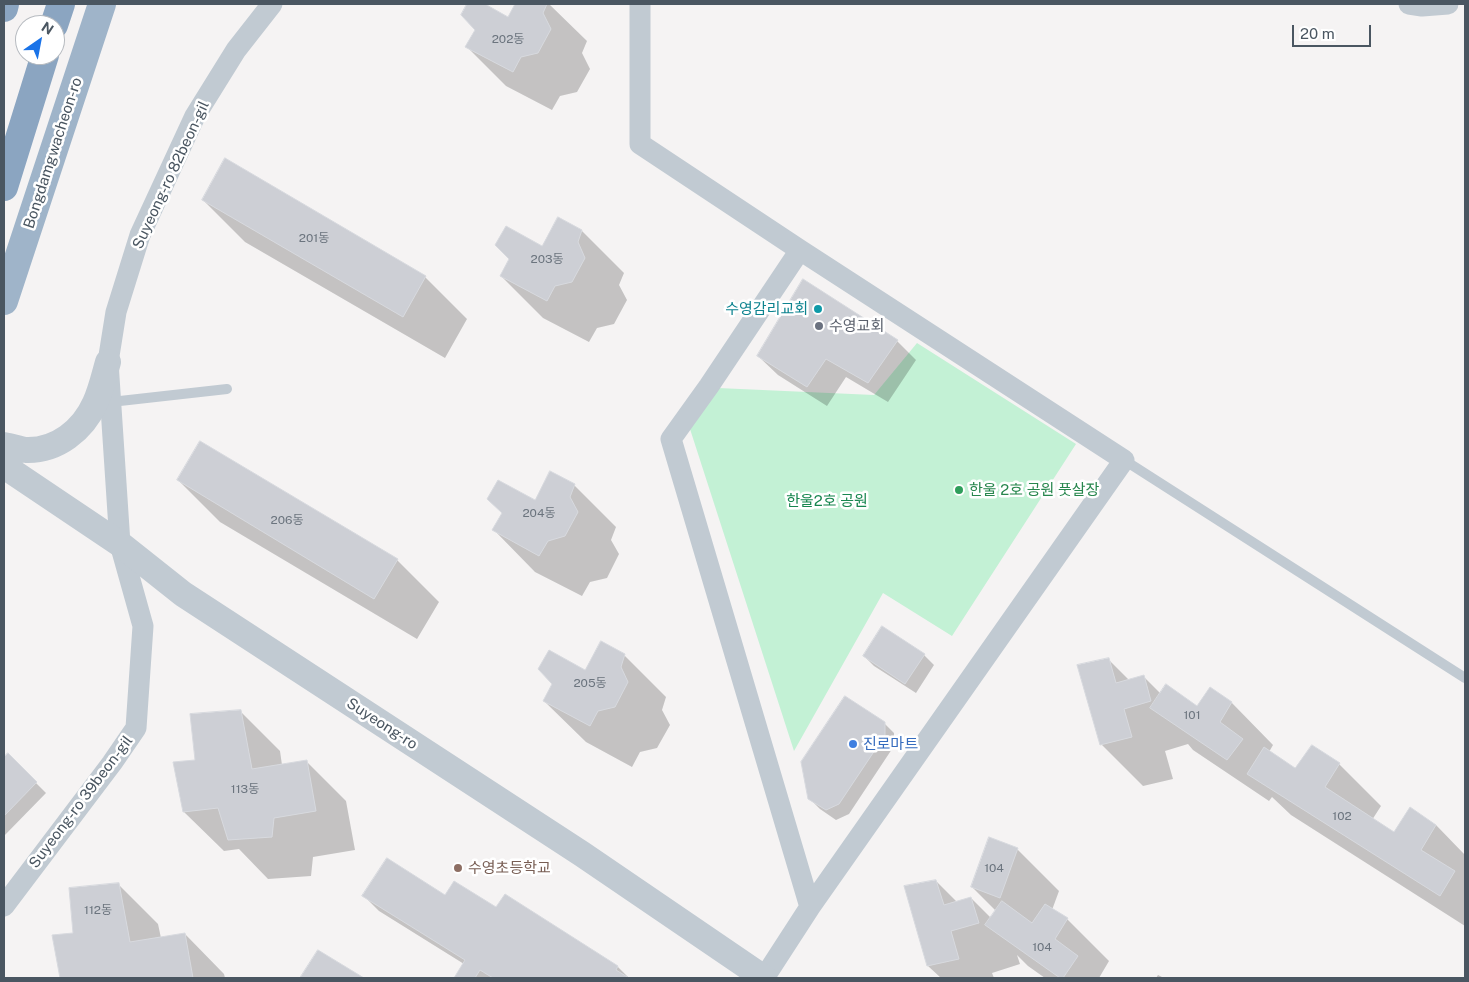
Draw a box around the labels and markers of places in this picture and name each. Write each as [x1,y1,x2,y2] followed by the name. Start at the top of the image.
[725,300,808,318] place label: 수영감리교회
[812,303,824,315] marker: 수영감리교회
[829,317,884,335] place label: 수영교회
[813,320,825,332] marker: 수영교회
[969,481,1099,499] place label: 한울 2호 공원 풋살장
[953,484,965,496] marker: 한울 2호 공원 풋살장
[863,735,918,753] place label: 진로마트
[847,738,859,750] marker: 진로마트
[468,859,551,877] place label: 수영초등학교
[452,862,464,874] marker: 수영초등학교

